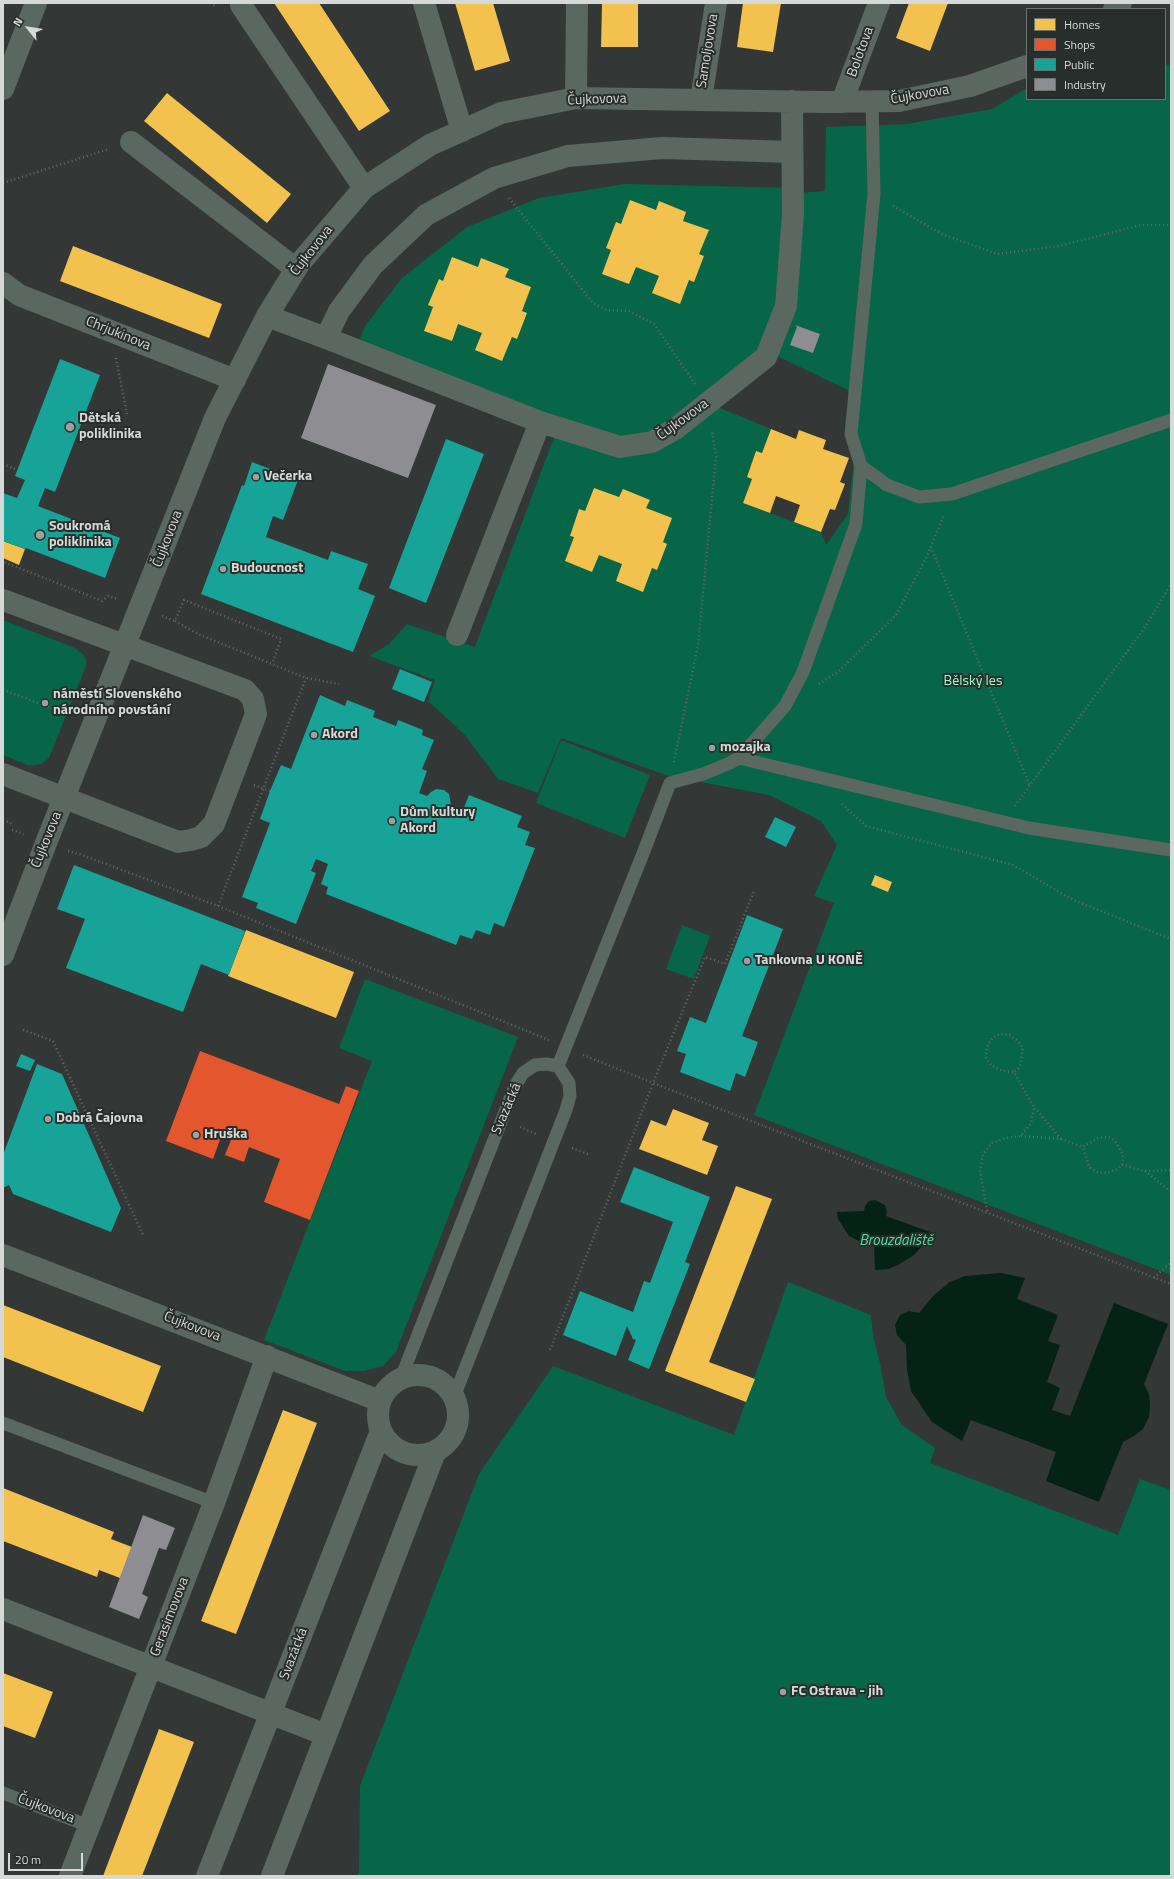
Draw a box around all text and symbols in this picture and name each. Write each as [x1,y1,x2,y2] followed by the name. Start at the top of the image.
[8,8,48,48] north arrow
[1026,8,1166,100] legend
[694,13,722,89] street label: Samoljovova
[9,15,26,29] text: N
[1064,15,1100,34] text: Homes
[844,25,878,79] street label: Bolotova
[1064,35,1095,54] text: Shops
[1064,55,1094,74] text: Public
[1064,75,1106,94] text: Industry
[889,82,951,108] street label: Čujkovova
[567,91,627,109] street label: Čujkovova
[287,222,337,280] street label: Čujkovova
[83,313,153,355] street label: Chrjukinova
[654,396,712,444] street label: Čujkovova
[79,411,142,444] place label: Dětská poliklinika
[64,421,76,433] marker: Dětská poliklinika
[264,469,312,485] place label: Večerka
[251,472,261,482] marker: Večerka
[150,508,186,570] street label: Čujkovova
[49,519,112,552] place label: Soukromá poliklinika
[34,529,46,541] marker: Soukromá poliklinika
[231,561,303,577] place label: Budoucnost
[218,564,228,574] marker: Budoucnost
[944,674,1002,690] park label: Bělský les
[53,687,182,720] place label: náměstí Slovenského národního povstání
[40,698,50,708] marker: náměstí Slovenského národního povstání
[322,727,358,743] place label: Akord
[309,730,319,740] marker: Akord
[720,740,771,756] place label: mozajka
[707,743,717,753] marker: mozajka
[400,805,475,838] place label: Dům kultury Akord
[28,809,66,871] street label: Čujkovova
[387,816,397,826] marker: Dům kultury Akord
[755,953,863,969] place label: Tankovna U KONĚ
[742,956,752,966] marker: Tankovna U KONĚ
[489,1081,525,1137] street label: Svazácká
[56,1111,143,1127] place label: Dobrá Čajovna
[43,1114,53,1124] marker: Dobrá Čajovna
[204,1127,247,1143] place label: Hruška
[191,1130,201,1140] marker: Hruška
[859,1232,933,1250] water label: Brouzdaliště
[161,1309,223,1345] street label: Čujkovova
[147,1575,193,1659] street label: Gerasimovova
[276,1626,312,1682] street label: Svazácká
[791,1684,883,1700] place label: FC Ostrava - jih
[778,1687,788,1697] marker: FC Ostrava - jih
[15,1791,77,1827] street label: Čujkovova
[10,1845,85,1871] scale bar
[15,1850,41,1869] text: 20 m

